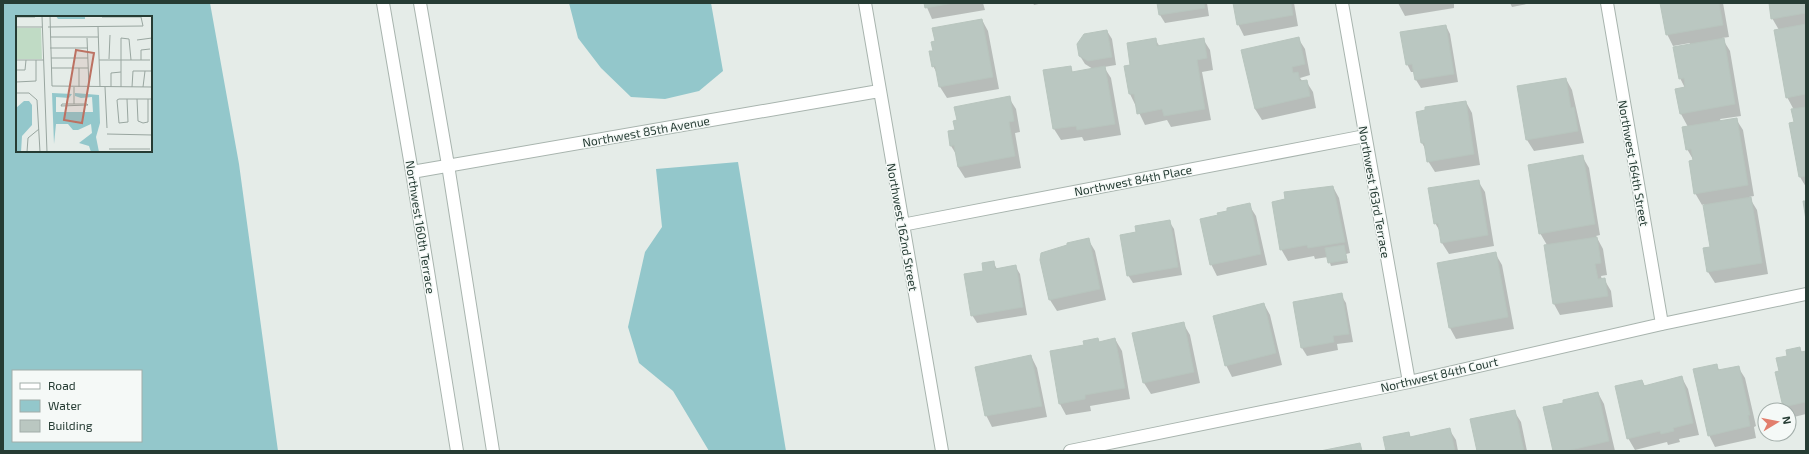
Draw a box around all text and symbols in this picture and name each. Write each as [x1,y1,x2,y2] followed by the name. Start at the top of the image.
[16,16,152,152] inset map
[1616,99,1652,228] street label: Northwest 164th Street
[581,113,711,149] street label: Northwest 85th Avenue
[1356,125,1394,259] street label: Northwest 163rd Terrace
[404,159,438,295] street label: Northwest 160th Terrace
[885,162,921,292] street label: Northwest 162nd Street
[1073,162,1193,198] street label: Northwest 84th Place
[1379,354,1499,394] street label: Northwest 84th Court
[12,370,142,442] legend
[48,378,76,392] text: Road
[48,398,82,412] text: Water
[1757,402,1797,442] north arrow
[1780,415,1794,425] text: N
[48,418,93,432] text: Building

